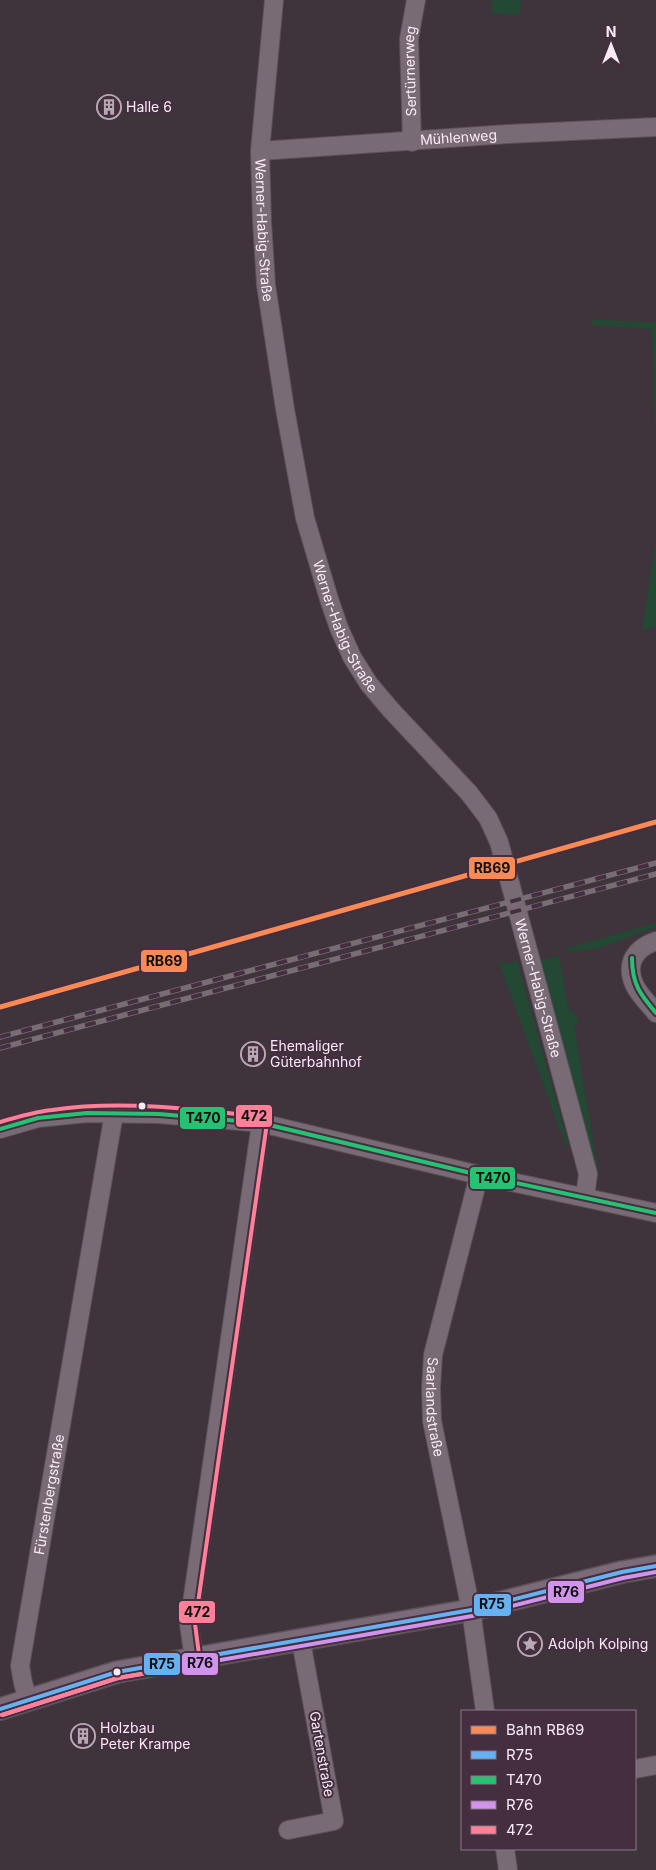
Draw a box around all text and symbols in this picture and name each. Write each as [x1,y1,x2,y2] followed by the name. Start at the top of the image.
[586,20,636,70] north arrow
[606,23,616,40] text: N
[400,24,419,117] street label: Sertürnerweg
[96,94,122,120] building icon: Halle 6
[126,98,172,115] place label: Halle 6
[419,126,498,148] street label: Mühlenweg
[252,158,277,303] street label: Werner-Habig-Straße
[310,558,381,696] street label: Werner-Habig-Straße
[468,856,516,880] line badge: RB69
[474,859,510,876] text: RB69
[512,917,565,1059] street label: Werner-Habig-Straße
[140,949,188,973] line badge: RB69
[146,952,182,969] text: RB69
[270,1037,362,1070] place label: Ehemaliger Güterbahnhof
[240,1041,266,1067] building icon: Ehemaliger Güterbahnhof
[137,1101,147,1111] unlabelled marker
[235,1104,273,1128] line badge: 472
[179,1106,226,1130] line badge: T470
[241,1107,267,1124] text: 472
[185,1109,221,1126] text: T470
[469,1166,516,1190] line badge: T470
[475,1169,511,1186] text: T470
[423,1357,448,1458] street label: Saarlandstraße
[30,1433,67,1556] street label: Fürstenbergstraße
[547,1580,585,1604] line badge: R76
[553,1583,579,1600] text: R76
[473,1593,512,1617] line badge: R75
[479,1595,505,1612] text: R75
[178,1600,216,1624] line badge: 472
[184,1603,210,1620] text: 472
[517,1631,543,1657] place icon: Adolph Kolping
[548,1635,648,1652] place label: Adolph Kolping
[143,1652,181,1676] line badge: R75
[181,1652,219,1676] line badge: R76
[187,1654,213,1671] text: R76
[149,1655,175,1672] text: R75
[112,1667,122,1677] unlabelled marker
[307,1710,338,1798] street label: Gartenstraße
[461,1710,636,1850] legend
[100,1719,190,1752] place label: Holzbau Peter Krampe
[506,1720,584,1739] text: Bahn RB69
[70,1723,96,1749] building icon: Holzbau Peter Krampe
[506,1745,533,1764] text: R75
[506,1770,542,1789] text: T470
[506,1795,533,1814] text: R76
[506,1820,533,1839] text: 472

